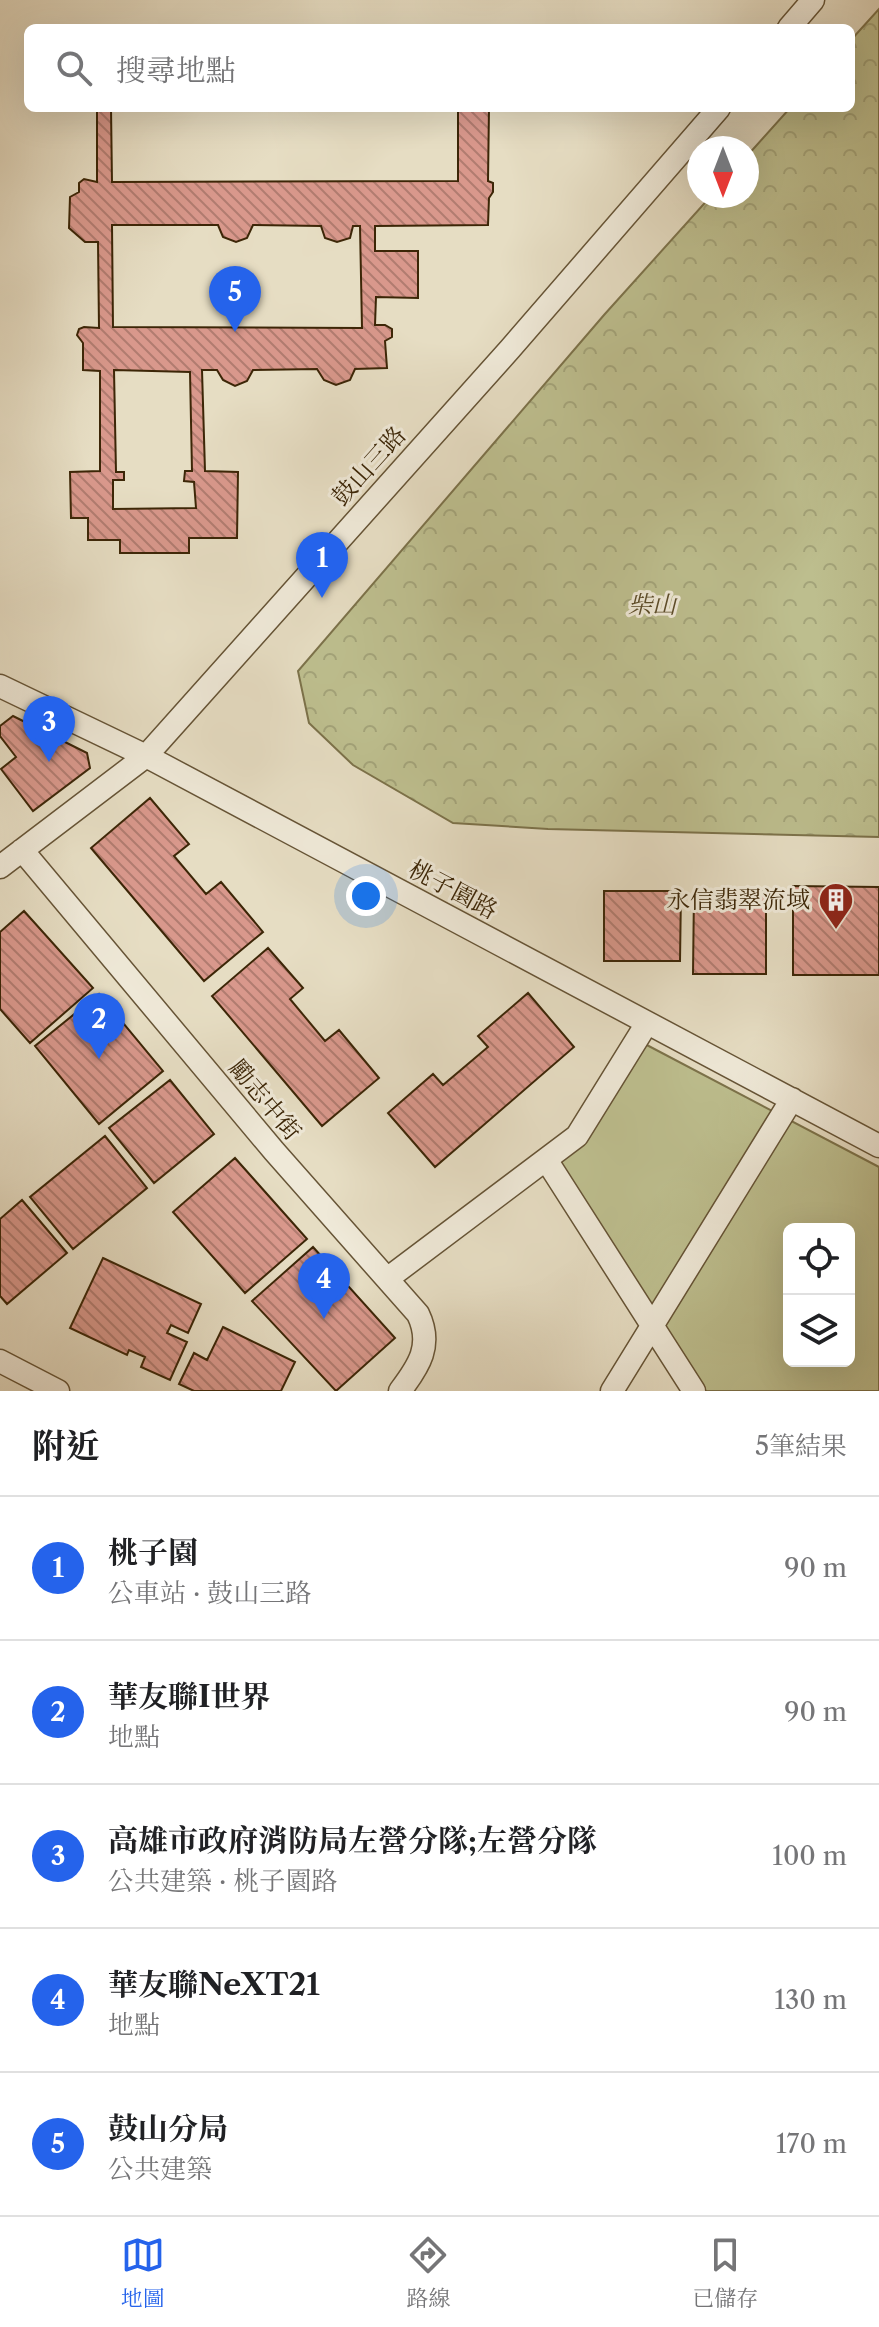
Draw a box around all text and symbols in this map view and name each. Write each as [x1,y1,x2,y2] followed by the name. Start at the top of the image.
[24,24,855,112] search box
[52,46,96,90] icon: search
[116,52,236,89] text: 搜尋地點
[687,136,759,208] north arrow
[209,266,261,332] pin: 5
[326,420,412,511] street label: 鼓山三路
[296,532,348,598] pin: 1
[628,590,678,619] park label: 柴山
[23,696,75,762] pin: 3
[404,854,502,925] street label: 桃子園路
[346,876,386,916] your location
[817,881,855,931] building icon: 永信翡翠流域
[666,885,810,914] place label: 永信翡翠流域
[73,993,125,1059] pin: 2
[223,1054,307,1146] street label: 勵志中街
[783,1223,855,1367] map controls
[783,1223,855,1295] button: locate
[298,1253,350,1319] pin: 4
[783,1295,855,1367] button: layers
[32,1425,100,1467] text: 附近
[755,1430,847,1462] text: 5筆結果
[108,1534,198,1571] text: 桃子園
[52,1552,64,1584] text: 1
[784,1552,847,1584] text: 90 m
[108,1577,311,1609] text: 公車站 · 鼓山三路
[108,1678,271,1715] text: 華友聯I世界
[50,1696,66,1728] text: 2
[784,1696,847,1728] text: 90 m
[108,1721,160,1753] text: 地點
[108,1822,597,1859] text: 高雄市政府消防局左營分隊;左營分隊
[51,1840,65,1872] text: 3
[772,1840,847,1872] text: 100 m
[108,1865,337,1897] text: 公共建築 · 桃子園路
[108,1966,320,2003] text: 華友聯NeXT21
[50,1984,66,2016] text: 4
[774,1984,847,2016] text: 130 m
[108,2009,160,2041] text: 地點
[108,2110,228,2147] text: 鼓山分局
[51,2128,65,2160] text: 5
[776,2128,847,2160] text: 170 m
[108,2153,212,2185] text: 公共建築
[121,2233,165,2312] tab: 地圖
[406,2233,450,2312] tab: 路線
[692,2233,758,2312] tab: 已儲存

